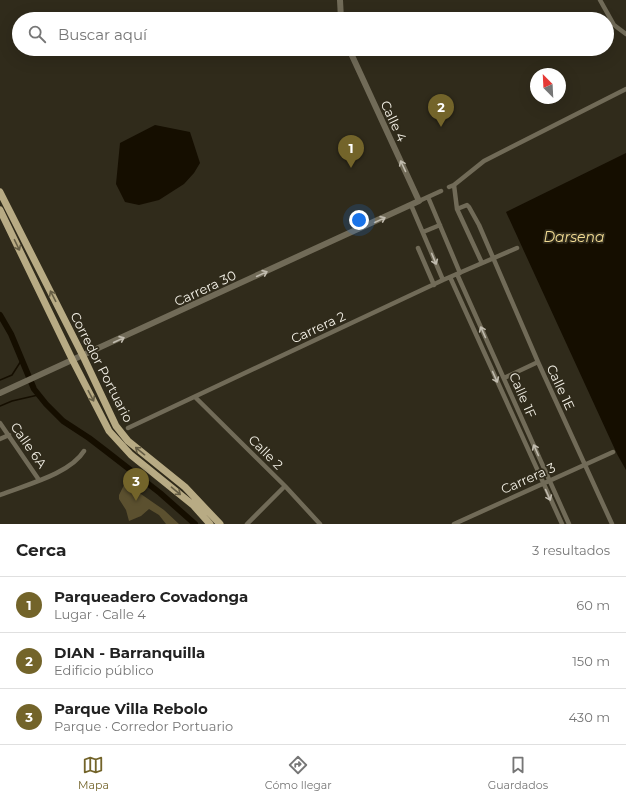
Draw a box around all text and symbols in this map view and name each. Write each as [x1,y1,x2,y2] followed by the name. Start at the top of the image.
[12,12,614,56] search box
[26,23,48,45] icon: search
[58,25,147,44] text: Buscar aquí
[530,68,566,104] north arrow
[428,94,454,127] pin: 2
[378,98,411,145] street label: Calle 4
[338,135,364,168] pin: 1
[399,160,406,172] one-way arrow
[349,210,369,230] your location
[374,215,386,223] one-way arrow
[544,228,604,246] water label: Darsena
[14,239,21,251] one-way arrow
[431,252,439,264] one-way arrow
[171,267,239,309] street label: Carrera 30
[256,270,268,277] one-way arrow
[49,290,56,302] one-way arrow
[288,308,348,346] street label: Carrera 2
[67,309,137,425] street label: Corredor Portuario
[479,326,486,338] one-way arrow
[112,336,124,343] one-way arrow
[544,362,578,412] street label: Calle 1E
[492,370,499,382] one-way arrow
[506,370,540,420] street label: Calle 1F
[87,389,95,401] one-way arrow
[7,419,51,472] street label: Calle 6A
[245,431,287,473] street label: Calle 2
[532,445,539,457] one-way arrow
[134,447,145,456] one-way arrow
[498,459,558,497] street label: Carrera 3
[123,468,149,501] pin: 3
[171,486,182,495] one-way arrow
[545,489,553,501] one-way arrow
[16,540,66,560] text: Cerca
[532,542,610,558] text: 3 resultados
[54,587,248,606] text: Parqueadero Covadonga
[26,597,32,613] text: 1
[576,597,610,613] text: 60 m
[54,606,146,622] text: Lugar · Calle 4
[54,643,205,662] text: DIAN - Barranquilla
[25,653,33,669] text: 2
[572,653,610,669] text: 150 m
[54,662,154,678] text: Edificio público
[54,699,208,718] text: Parque Villa Rebolo
[25,709,33,725] text: 3
[568,709,610,725] text: 430 m
[54,718,233,734] text: Parque · Corredor Portuario
[78,754,109,792] tab: Mapa
[265,754,332,792] tab: Cómo llegar
[488,754,548,792] tab: Guardados

